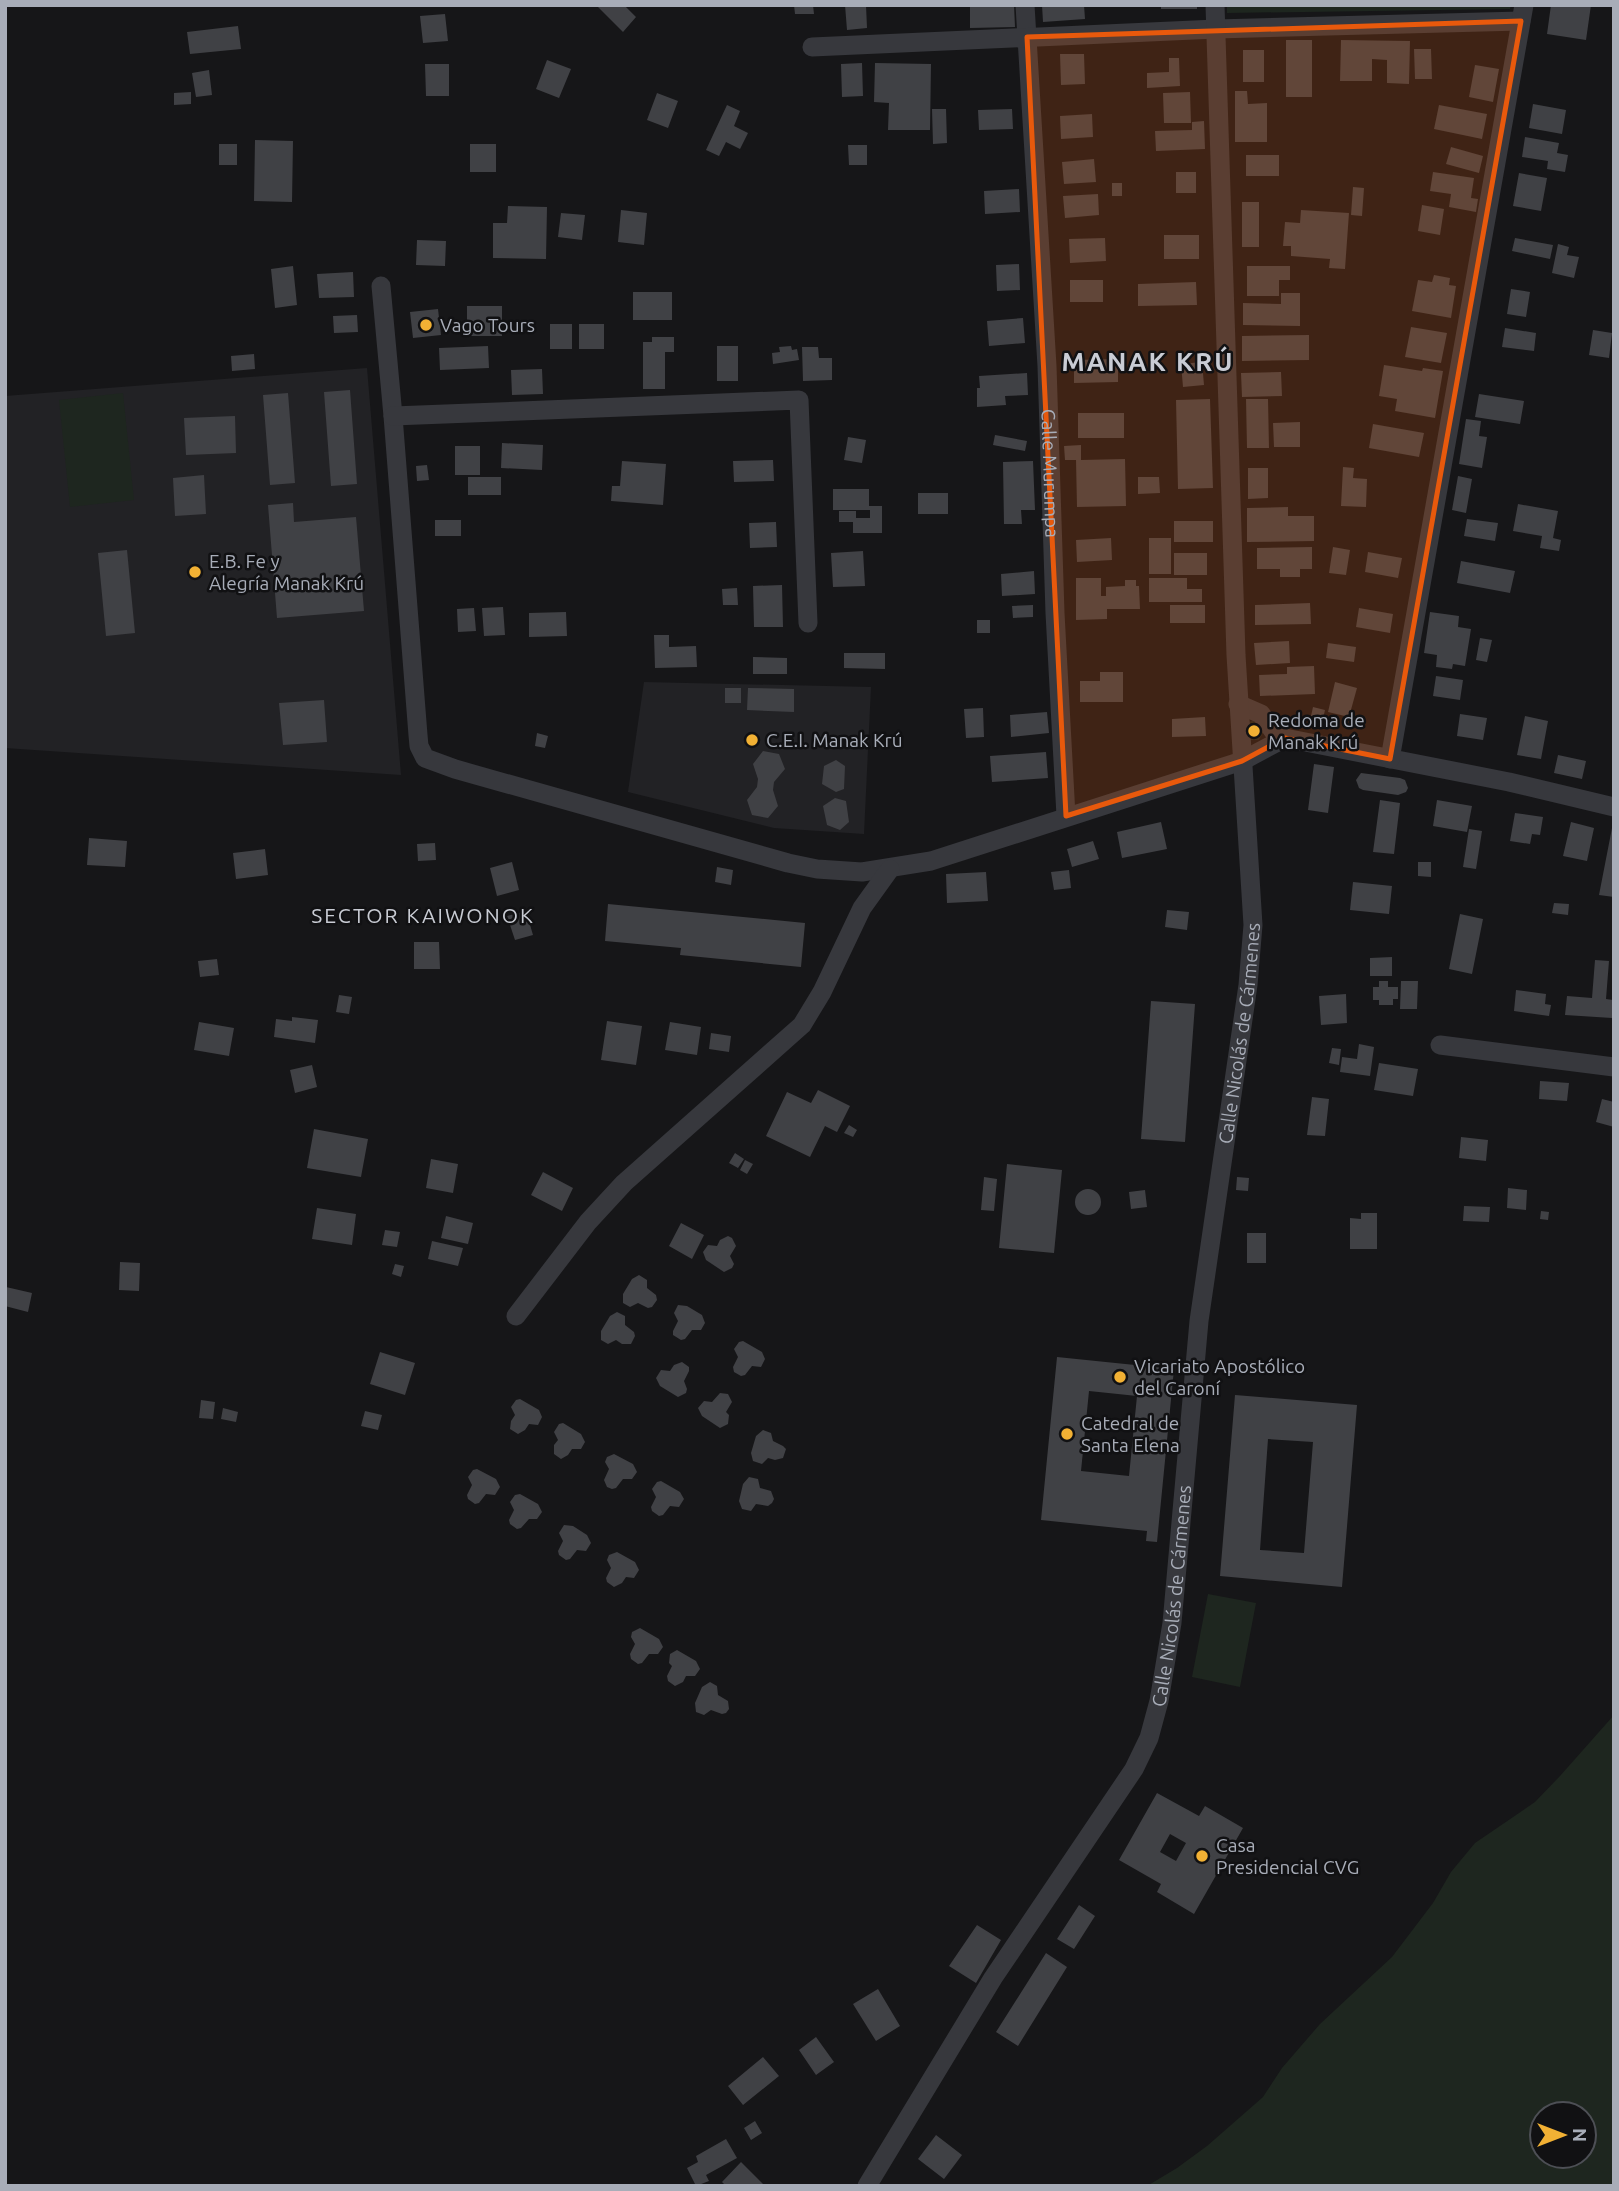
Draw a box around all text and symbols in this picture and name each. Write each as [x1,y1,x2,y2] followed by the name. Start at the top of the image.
[440,314,535,336] place label: Vago Tours
[418,317,434,333] marker: Vago Tours
[1062,346,1234,376] district label: MANAK KRÚ
[1037,408,1064,538] street label: Calle Murumpa
[209,550,364,594] place label: E.B. Fe y Alegría Manak Krú
[187,564,203,580] marker: E.B. Fe y Alegría Manak Krú
[1268,709,1365,753] place label: Redoma de Manak Krú
[1246,723,1262,739] marker: Redoma de Manak Krú
[766,729,903,751] place label: C.E.I. Manak Krú
[744,732,760,748] marker: C.E.I. Manak Krú
[311,903,535,927] district label: SECTOR KAIWONOK
[1214,922,1264,1145] street label: Calle Nicolás de Cármenes
[1134,1355,1305,1399] place label: Vicariato Apostólico del Caroní
[1112,1369,1128,1385] marker: Vicariato Apostólico del Caroní
[1081,1412,1180,1456] place label: Catedral de Santa Elena
[1059,1426,1075,1442] marker: Catedral de Santa Elena
[1147,1484,1195,1708] street label: Calle Nicolás de Cármenes
[1216,1834,1359,1878] place label: Casa Presidencial CVG
[1194,1848,1210,1864] marker: Casa Presidencial CVG
[1528,2100,1598,2170] north arrow
[1569,2128,1591,2142] text: N

